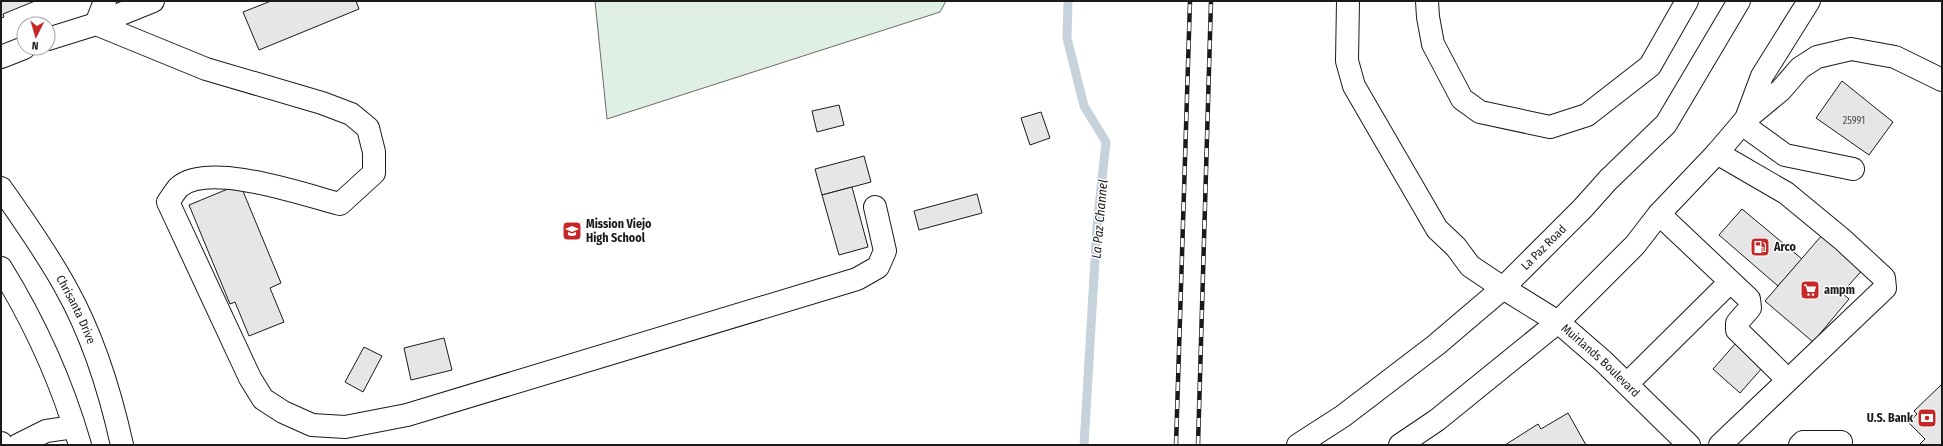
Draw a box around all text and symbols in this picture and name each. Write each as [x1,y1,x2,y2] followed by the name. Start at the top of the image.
[16,16,56,56] north arrow
[31,39,39,52] text: N
[1843,115,1865,127] house number: 25991
[1089,178,1110,259] water label: La Paz Channel
[586,217,652,245] place label: Mission Viejo High School
[561,220,583,242] school or university icon: Mission Viejo High School
[1518,222,1569,273] street label: La Paz Road
[1749,236,1771,258] fuel station icon: Arco
[1773,240,1797,254] place label: Arco
[53,273,98,346] street label: Chrisanta Drive
[1799,279,1821,301] supermarket icon: ampm
[1824,283,1855,297] place label: ampm
[1558,321,1643,400] street label: Muirlands Boulevard
[1916,407,1938,429] bank icon: U.S. Bank
[1867,411,1914,425] place label: U.S. Bank

